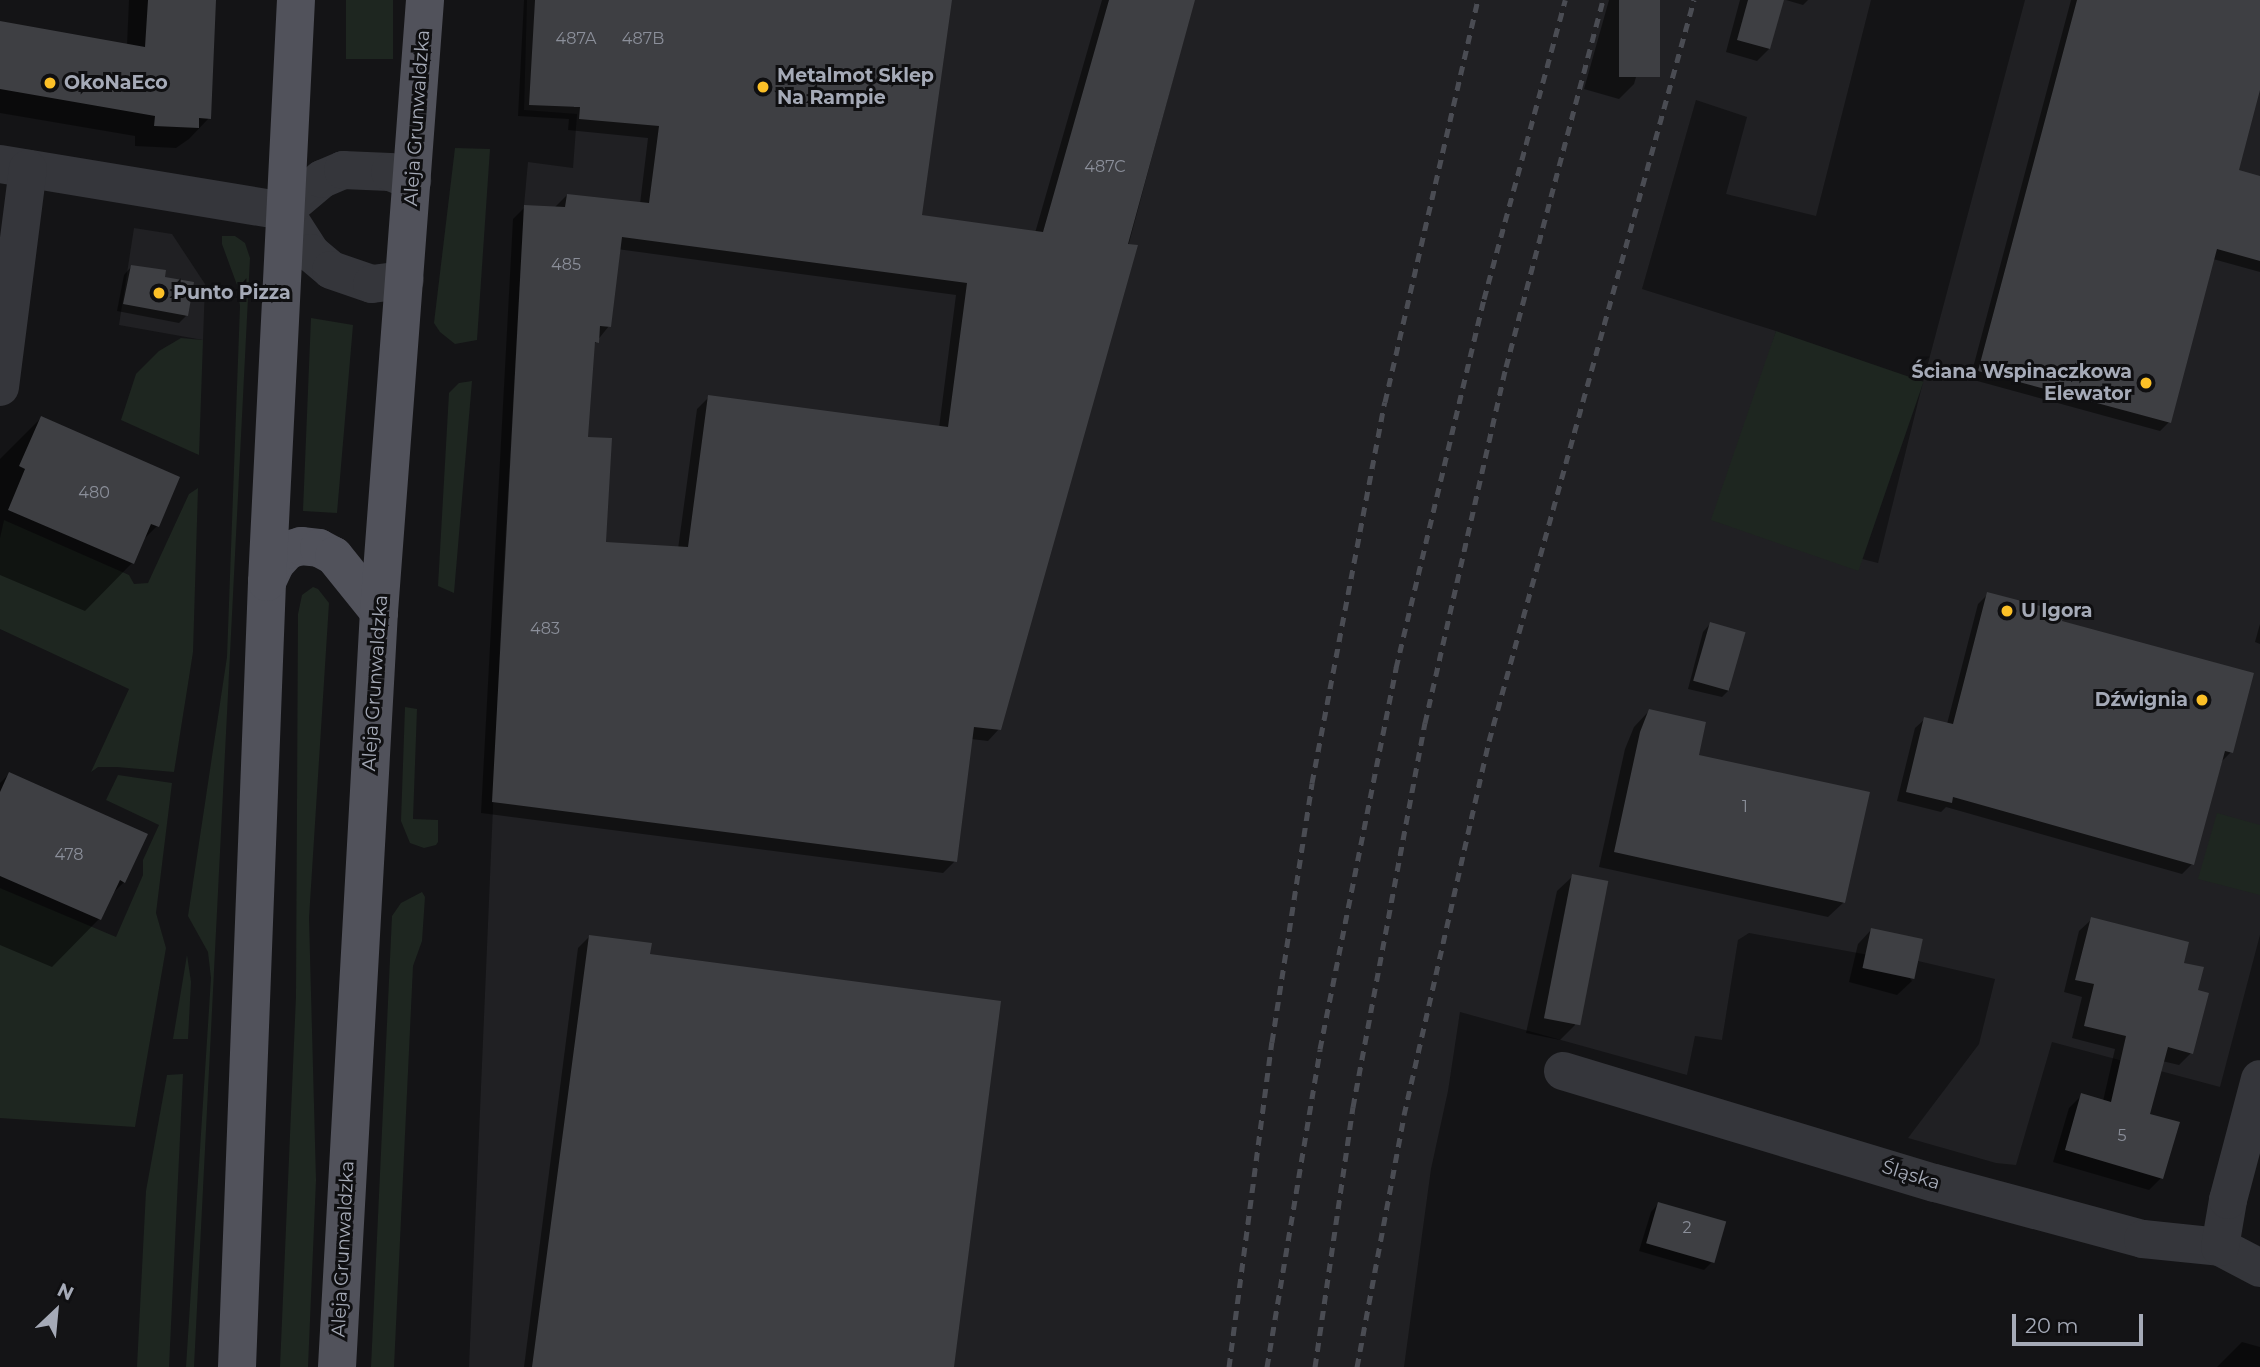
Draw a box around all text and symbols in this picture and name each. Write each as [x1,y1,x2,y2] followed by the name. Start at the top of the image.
[399,29,435,207] street label: Aleja Grunwaldzka
[556,29,596,49] house number: 487A
[622,29,664,49] house number: 487B
[777,65,934,109] place label: Metalmot Sklep Na Rampie
[64,72,168,94] place label: OkoNaEco
[42,75,58,91] marker: OkoNaEco
[755,79,771,95] marker: Metalmot Sklep Na Rampie
[1084,157,1126,177] house number: 487C
[551,255,581,275] house number: 485
[173,282,291,304] place label: Punto Pizza
[151,285,167,301] marker: Punto Pizza
[1912,361,2132,405] place label: Ściana Wspinaczkowa Elewator
[2138,375,2154,391] marker: Ściana Wspinaczkowa Elewator
[78,483,110,503] house number: 480
[357,594,393,772] street label: Aleja Grunwaldzka
[2021,600,2092,622] place label: U Igora
[1999,603,2015,619] marker: U Igora
[530,619,560,639] house number: 483
[2095,689,2188,711] place label: Dźwignia
[2194,692,2210,708] marker: Dźwignia
[1742,797,1748,817] house number: 1
[54,845,84,865] house number: 478
[2117,1126,2127,1146] house number: 5
[1879,1155,1943,1195] street label: Śląska
[327,1160,359,1338] street label: Aleja Grunwaldzka
[1682,1218,1692,1238] house number: 2
[21,1276,91,1346] north arrow
[53,1278,77,1305] text: N
[2015,1300,2146,1344] scale bar
[2025,1313,2079,1338] text: 20 m

